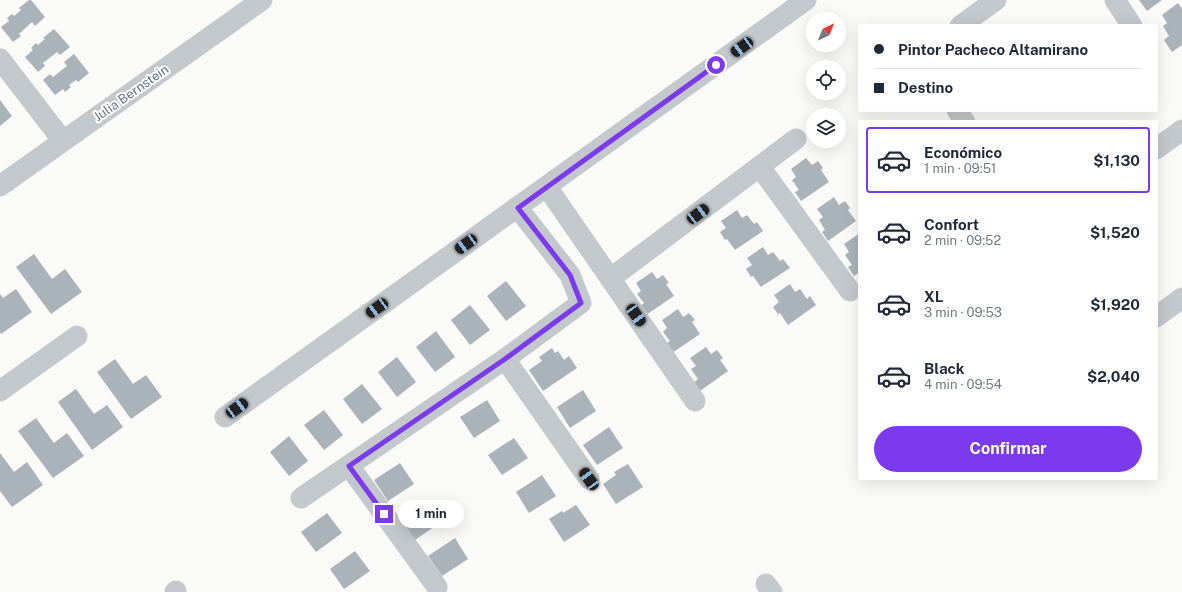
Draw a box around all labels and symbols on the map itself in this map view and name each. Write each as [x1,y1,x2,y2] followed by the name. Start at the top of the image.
[806,12,846,52] north arrow
[729,35,755,59] car
[707,56,725,74] route start
[91,62,171,124] street label: Julia Bernstein
[685,202,711,226] car
[453,232,479,256] car
[364,296,390,320] car
[624,302,648,328] car
[224,396,250,420] car
[577,466,601,492] car
[398,500,464,528] callout: 1 min
[375,505,393,523] route end

